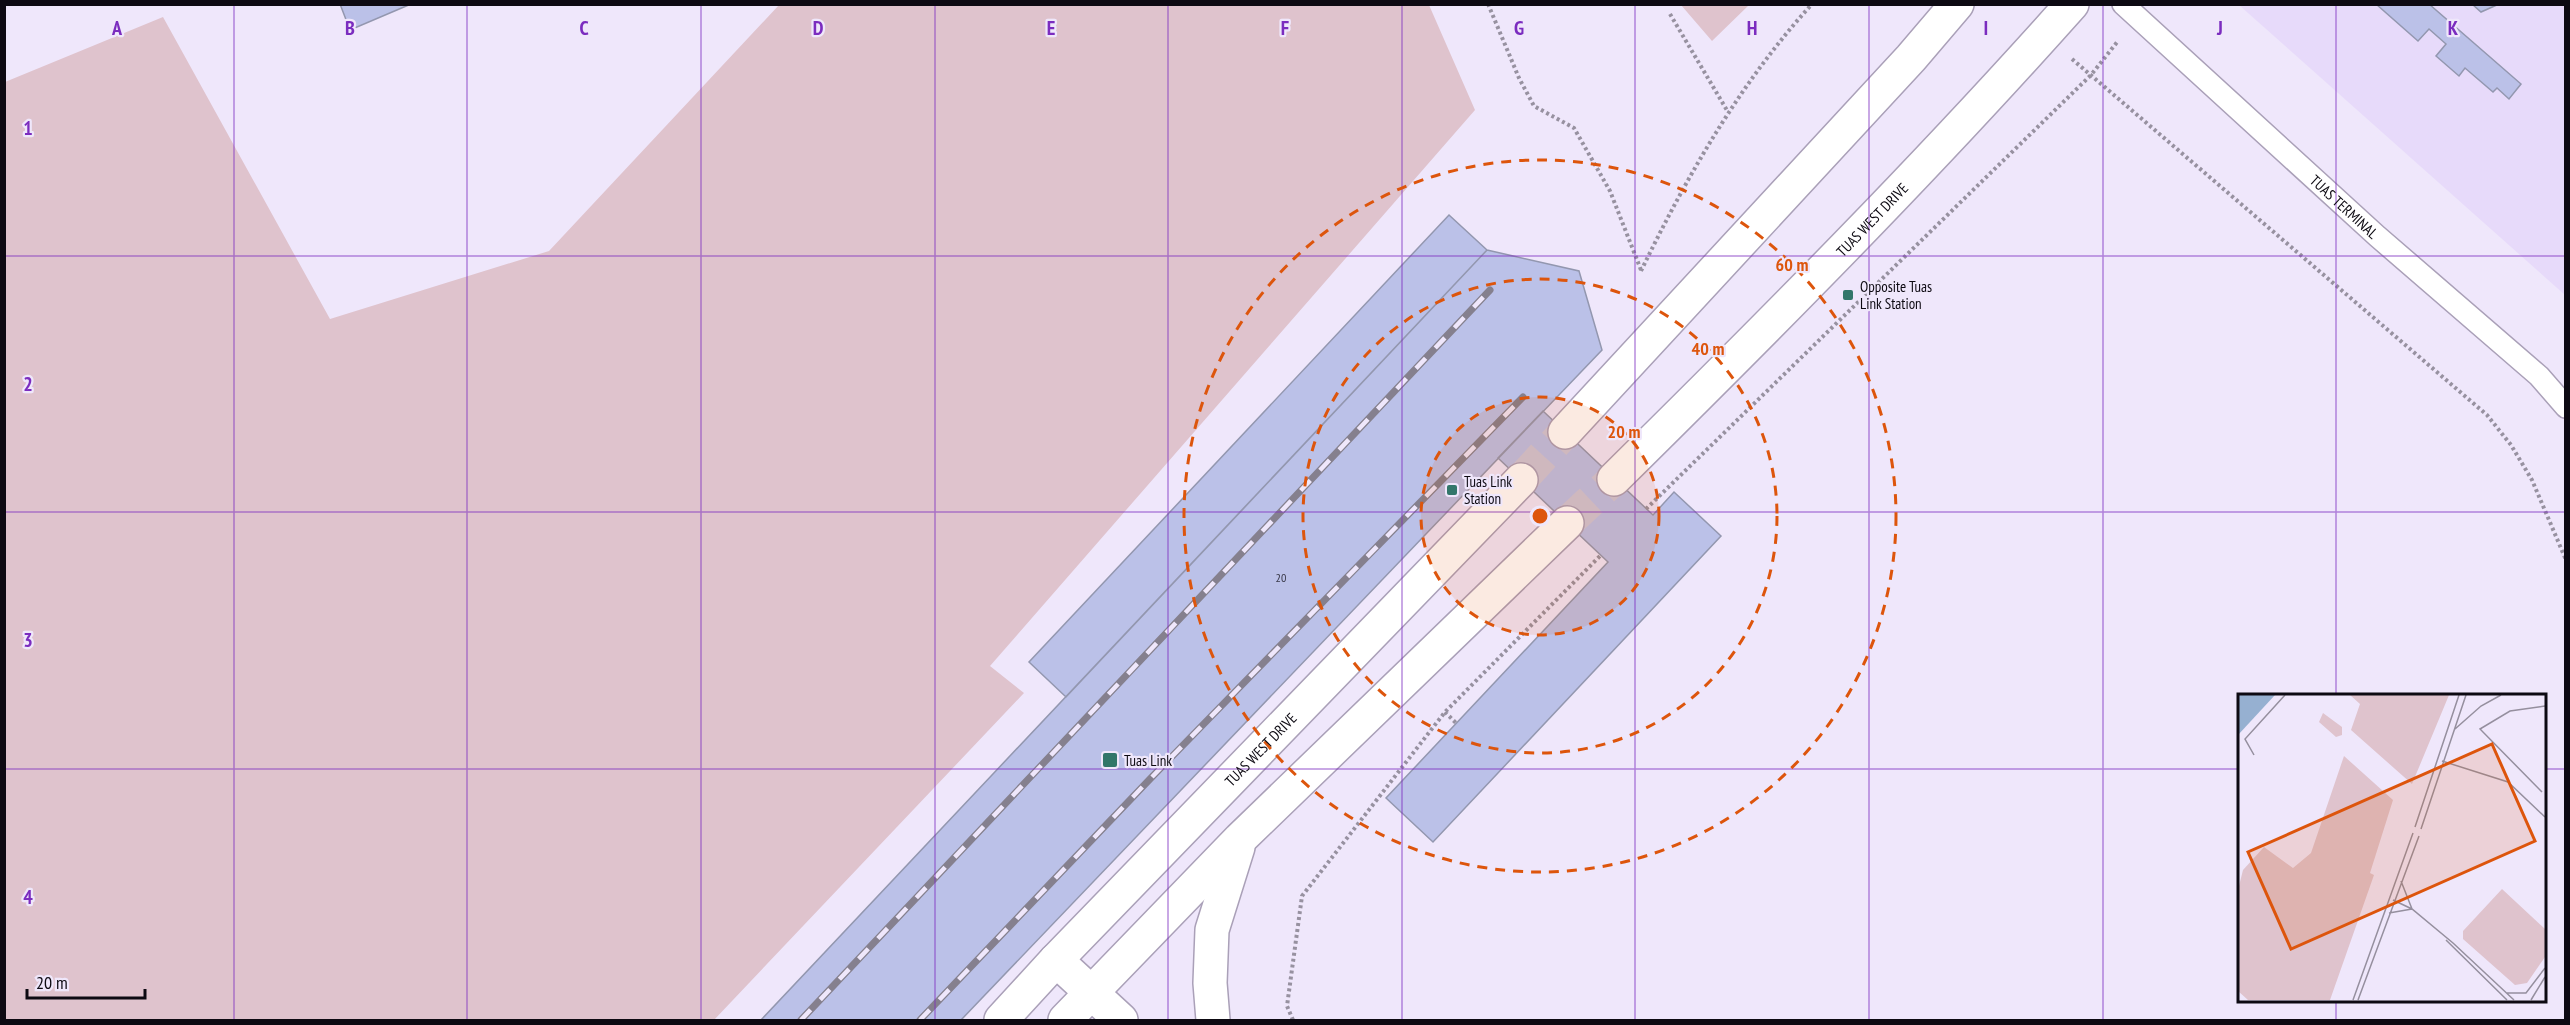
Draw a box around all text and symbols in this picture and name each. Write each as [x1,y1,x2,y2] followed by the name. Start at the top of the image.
[111,15,123,41] text: A
[345,15,355,41] text: B
[579,15,589,41] text: C
[813,15,824,41] text: D
[1047,15,1055,41] text: E
[1281,15,1289,41] text: F
[1514,15,1524,41] text: G
[1747,15,1757,41] text: H
[1984,15,1988,41] text: I
[2216,15,2223,41] text: J
[2448,15,2459,41] text: K
[23,115,33,141] text: 1
[2306,170,2383,243] street label: TUAS TERMINAL
[1832,178,1912,260] street label: TUAS WEST DRIVE
[1776,253,1808,276] text: 60 m
[1860,277,1932,313] place label: Opposite Tuas Link Station
[1841,288,1855,302] marker: Opposite Tuas Link Station
[1692,337,1724,360] text: 40 m
[23,371,33,397] text: 2
[1608,420,1640,443] text: 20 m
[1464,472,1512,508] place label: Tuas Link Station
[1445,483,1459,497] marker: Tuas Link Station
[1530,506,1550,526] centre of rings
[1276,570,1286,585] house number: 20
[23,627,33,653] text: 3
[2238,694,2546,1001] inset map
[1220,708,1300,790] street label: TUAS WEST DRIVE
[1101,751,1119,769] marker: Tuas Link
[1124,751,1172,770] place label: Tuas Link
[23,884,33,910] text: 4
[27,962,146,1000] scale bar
[36,971,68,994] text: 20 m

